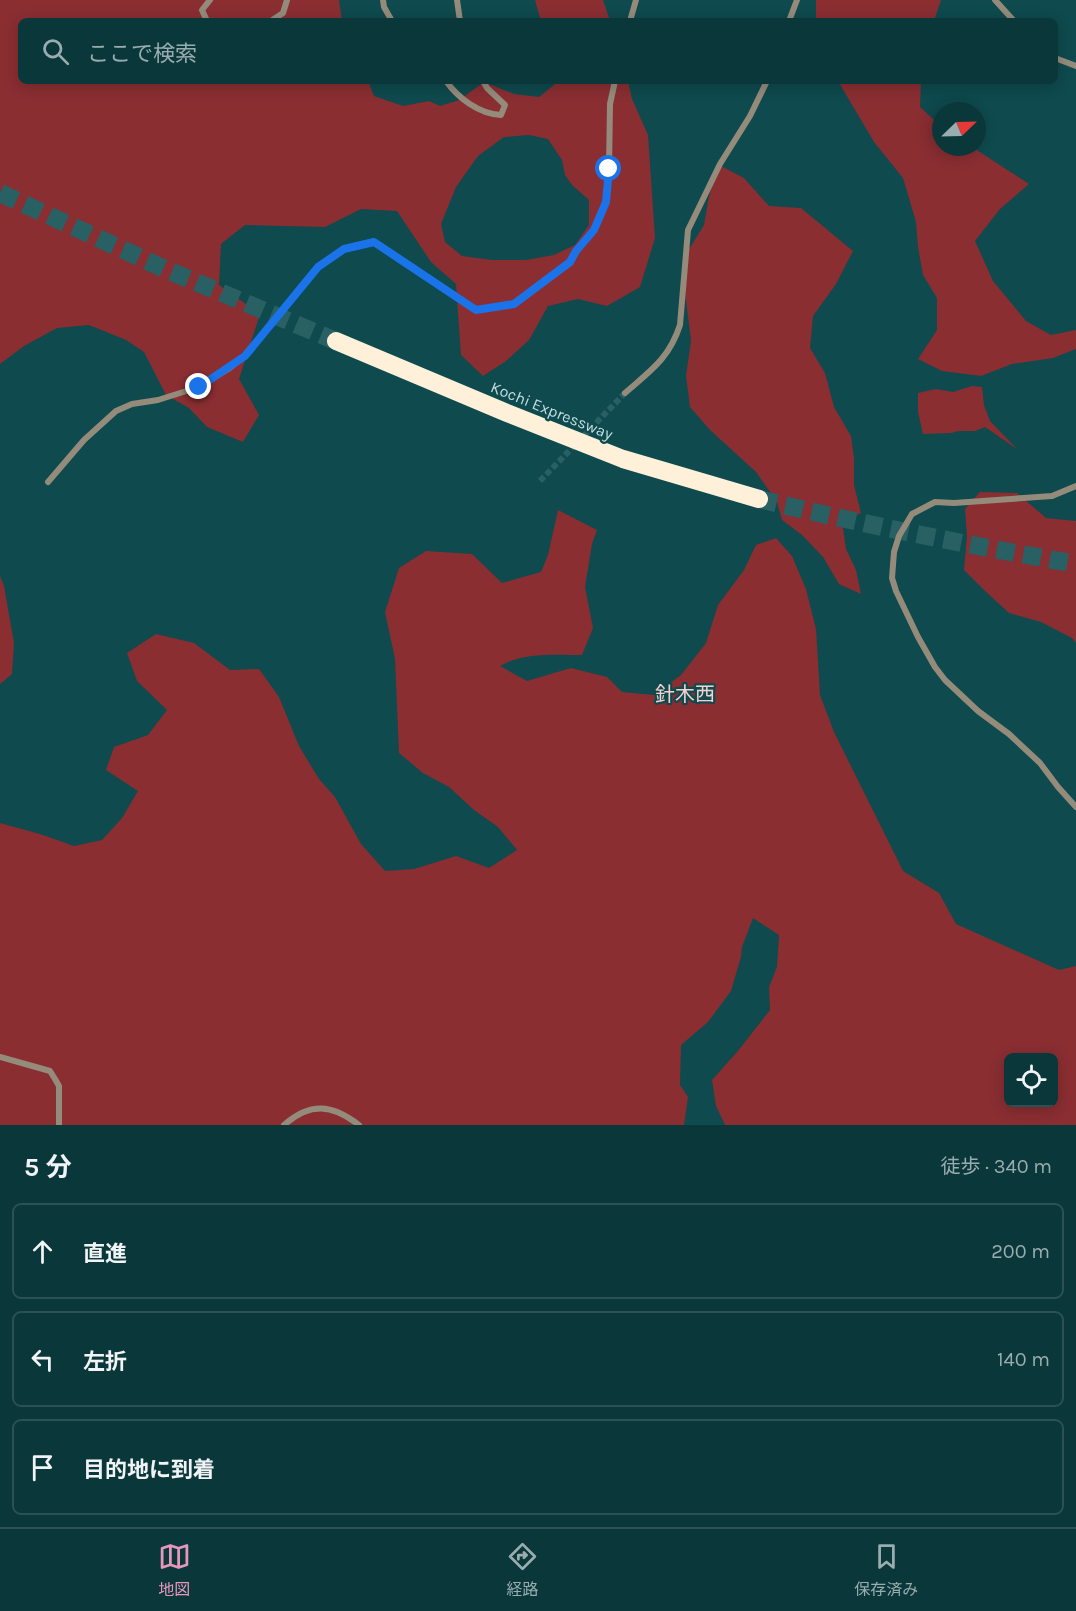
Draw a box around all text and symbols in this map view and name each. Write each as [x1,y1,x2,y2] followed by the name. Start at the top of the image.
[18,18,1058,84] search box
[39,35,72,68] icon: search
[87,41,197,67] text: ここで検索
[932,102,986,156] north arrow
[595,155,621,181] route start
[185,373,211,399] route end
[488,377,616,444] street label: Kochi Expressway
[655,683,715,706] district label: 針木西
[1004,1053,1058,1107] map controls
[1004,1053,1058,1107] button: locate
[24,1152,72,1183] text: 5 分
[941,1155,1052,1178] text: 徒歩 · 340 m
[26,1235,59,1268] icon: ahead
[991,1240,1050,1263] text: 200 m
[83,1241,127,1267] text: 直進
[26,1343,59,1376] icon: left
[997,1348,1050,1371] text: 140 m
[83,1349,127,1375] text: 左折
[26,1451,59,1484] icon: arrive
[83,1457,215,1483] text: 目的地に到着
[158,1540,191,1600] tab: 地図
[506,1540,539,1600] tab: 経路
[854,1540,918,1600] tab: 保存済み

